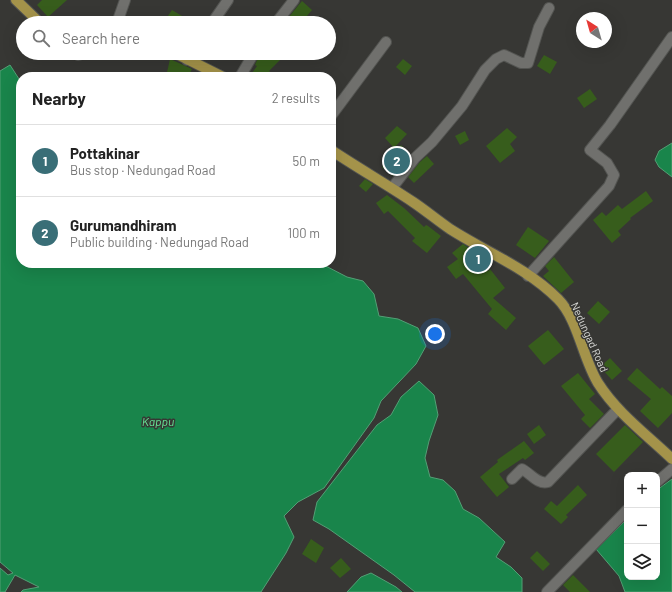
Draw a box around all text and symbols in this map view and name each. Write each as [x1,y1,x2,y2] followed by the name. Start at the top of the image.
[576,12,612,48] north arrow
[16,16,336,60] search box
[30,27,52,49] icon: search
[62,29,140,47] text: Search here
[32,88,86,108] text: Nearby
[272,90,320,106] text: 2 results
[70,144,140,162] text: Pottakinar
[384,146,410,176] pin: 2
[43,153,47,169] text: 1
[293,153,320,169] text: 50 m
[70,162,216,178] text: Bus stop · Nedungad Road
[70,216,177,234] text: Gurumandhiram
[41,225,49,241] text: 2
[287,225,320,241] text: 100 m
[70,234,249,250] text: Public building · Nedungad Road
[465,244,491,274] pin: 1
[569,300,611,374] street label: Nedungad Road
[425,324,445,344] your location
[142,414,174,428] water label: Kappu
[624,472,660,580] map controls
[624,472,660,508] button: +
[624,508,660,544] button: −
[624,544,660,580] button: layers

